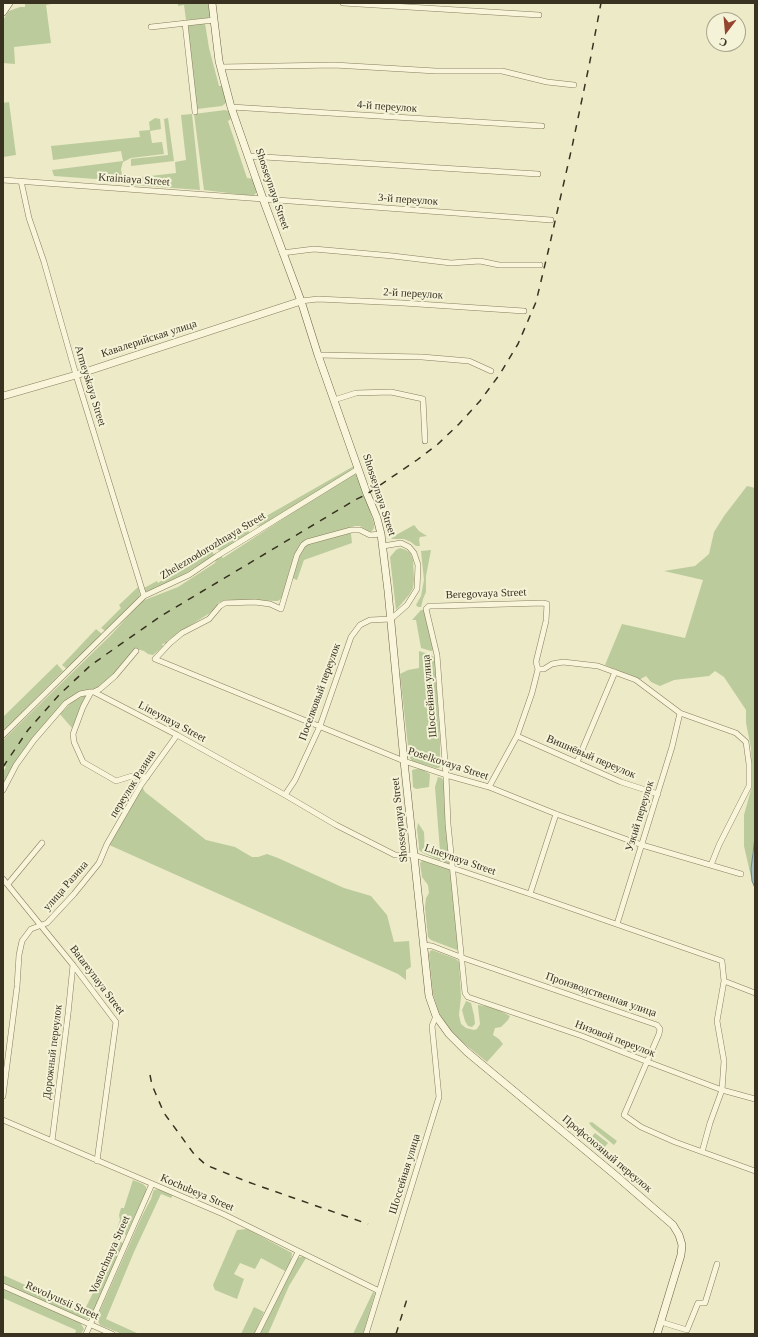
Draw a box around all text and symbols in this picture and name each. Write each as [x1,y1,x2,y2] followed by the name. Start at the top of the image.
[706,12,746,52] north arrow
[717,36,728,49] text: С
[357,98,417,116] street label: 4-й переулок
[252,147,292,231] street label: Shosseynaya Street
[98,171,170,189] street label: Krainiaya Street
[378,191,438,209] street label: 3-й переулок
[383,286,443,302] street label: 2-й переулок
[100,317,198,361] street label: Кавалерийская улица
[71,344,109,428] street label: Armeyskaya Street
[360,452,398,538] street label: Shosseynaya Street
[158,509,268,583] street label: Zheleznodorozhnaya Street
[445,586,527,602] street label: Beregovaya Street
[296,641,344,743] street label: Поселковый переулок
[420,654,440,738] street label: Шоссейная улица
[136,699,208,745] street label: Lineynaya Street
[544,732,638,782] street label: Вишнёвый переулок
[406,745,490,783] street label: Poselkovaya Street
[107,748,159,820] street label: переулок Разина
[389,777,411,863] street label: Shosseynaya Street
[623,779,657,853] street label: Узкий переулок
[422,842,498,878] street label: Lineynaya Street
[41,858,91,914] street label: улица Разина
[67,943,127,1017] street label: Batareynaya Street
[544,970,658,1020] street label: Производственная улица
[41,1004,65,1100] street label: Дорожный переулок
[573,1018,657,1060] street label: Низовой переулок
[559,1113,655,1195] street label: Профсоюзный переулок
[387,1132,423,1216] street label: Шоссейная улица
[158,1172,236,1214] street label: Kochubeya Street
[87,1214,133,1296] street label: Vostochnaya Street
[23,1279,101,1323] street label: Revolyutsii Street

